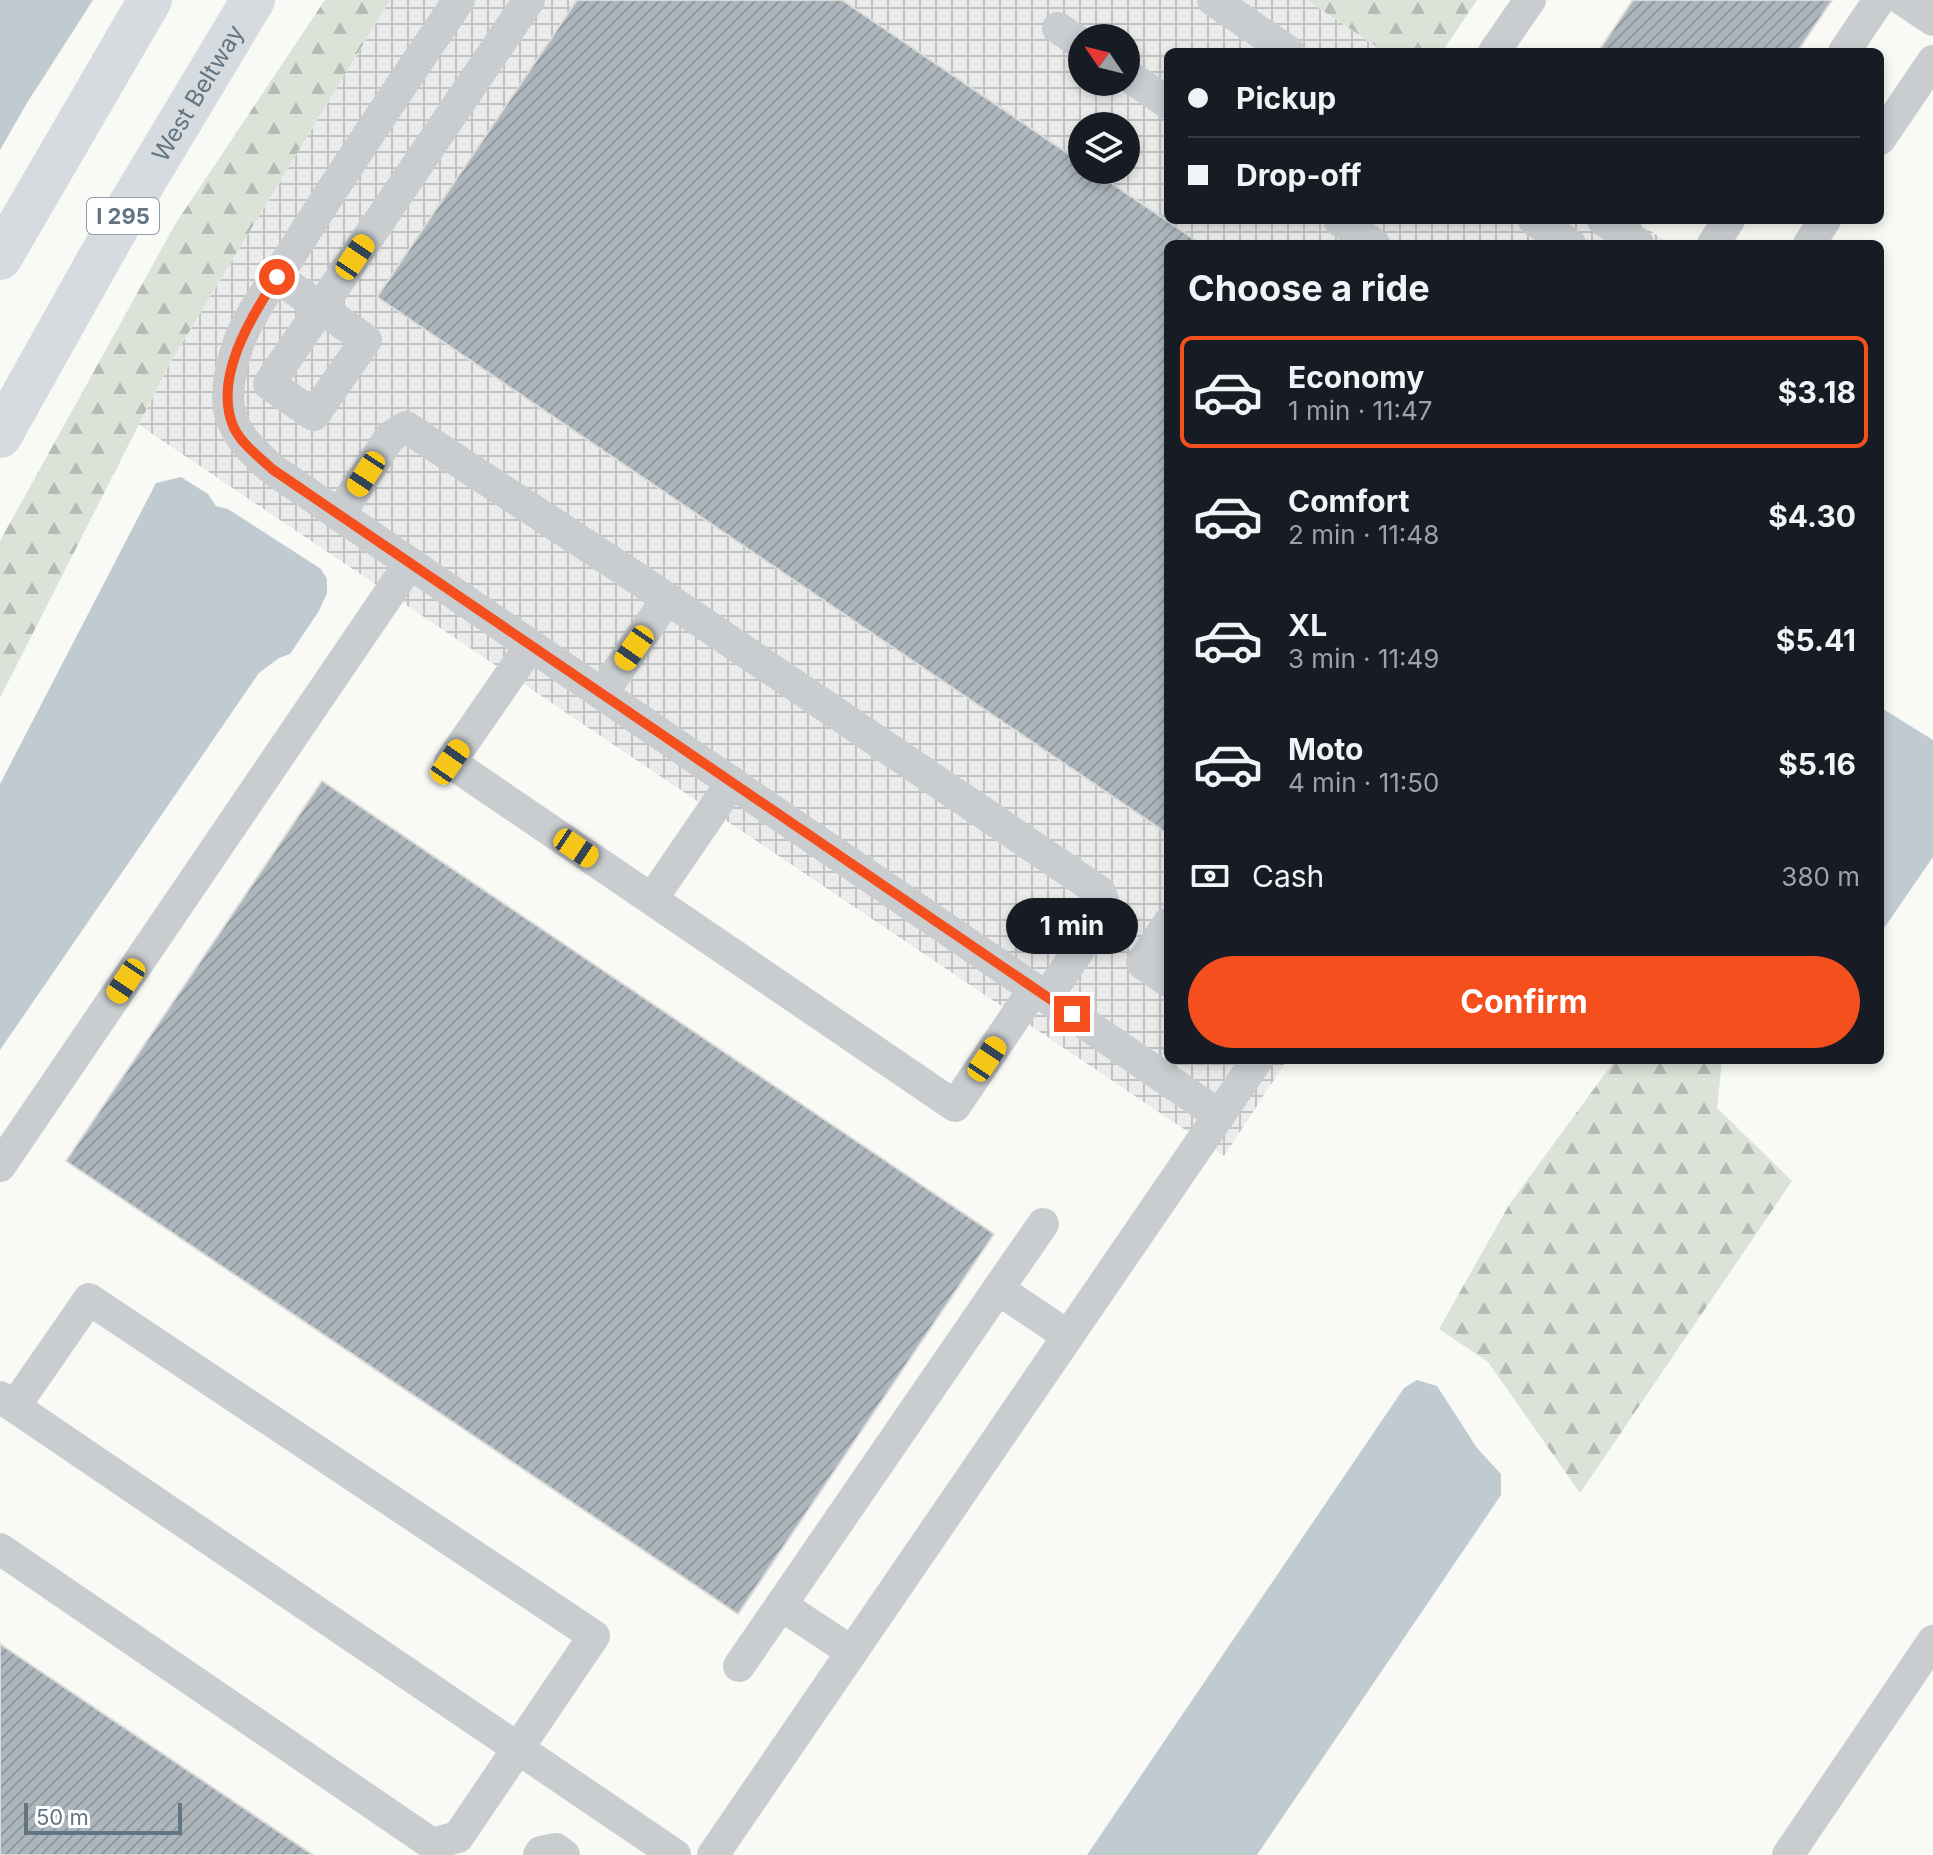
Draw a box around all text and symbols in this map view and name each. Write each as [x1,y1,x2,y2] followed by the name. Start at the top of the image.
[145,19,249,166] street label: West Beltway
[1068,24,1140,96] north arrow
[1068,24,1140,184] map controls
[1236,80,1336,116] text: Pickup
[1068,112,1140,184] button: layers
[1236,157,1362,193] text: Drop-off
[87,198,159,234] road number: I 295
[332,230,378,284] car
[259,259,295,295] route start
[1188,266,1430,310] text: Choose a ride
[1192,356,1264,428] icon: car
[1288,359,1424,395] text: Economy
[1778,374,1856,410] text: $3.18
[1288,395,1433,426] text: 1 min · 11:47
[343,447,389,501] car
[1192,480,1264,552] icon: car
[1288,483,1409,519] text: Comfort
[1768,498,1856,534] text: $4.30
[1288,519,1439,550] text: 2 min · 11:48
[1192,604,1264,676] icon: car
[1288,607,1327,643] text: XL
[610,621,658,675] car
[1776,622,1856,658] text: $5.41
[1288,643,1439,674] text: 3 min · 11:49
[1192,728,1264,800] icon: car
[1288,731,1363,767] text: Moto
[426,735,474,789] car
[1778,746,1856,782] text: $5.16
[1288,767,1440,798] text: 4 min · 11:50
[549,825,603,871] car
[1188,854,1232,898] icon: cash
[1252,858,1324,894] text: Cash
[1781,861,1860,892] text: 380 m
[1006,898,1138,954] callout: 1 min
[1040,910,1104,941] text: 1 min
[103,954,149,1008] car
[1188,956,1860,1048] button: Confirm
[1054,996,1090,1032] route end
[964,1032,1010,1086] car
[24,1799,182,1835] scale bar
[36,1804,89,1830] text: 50 m

